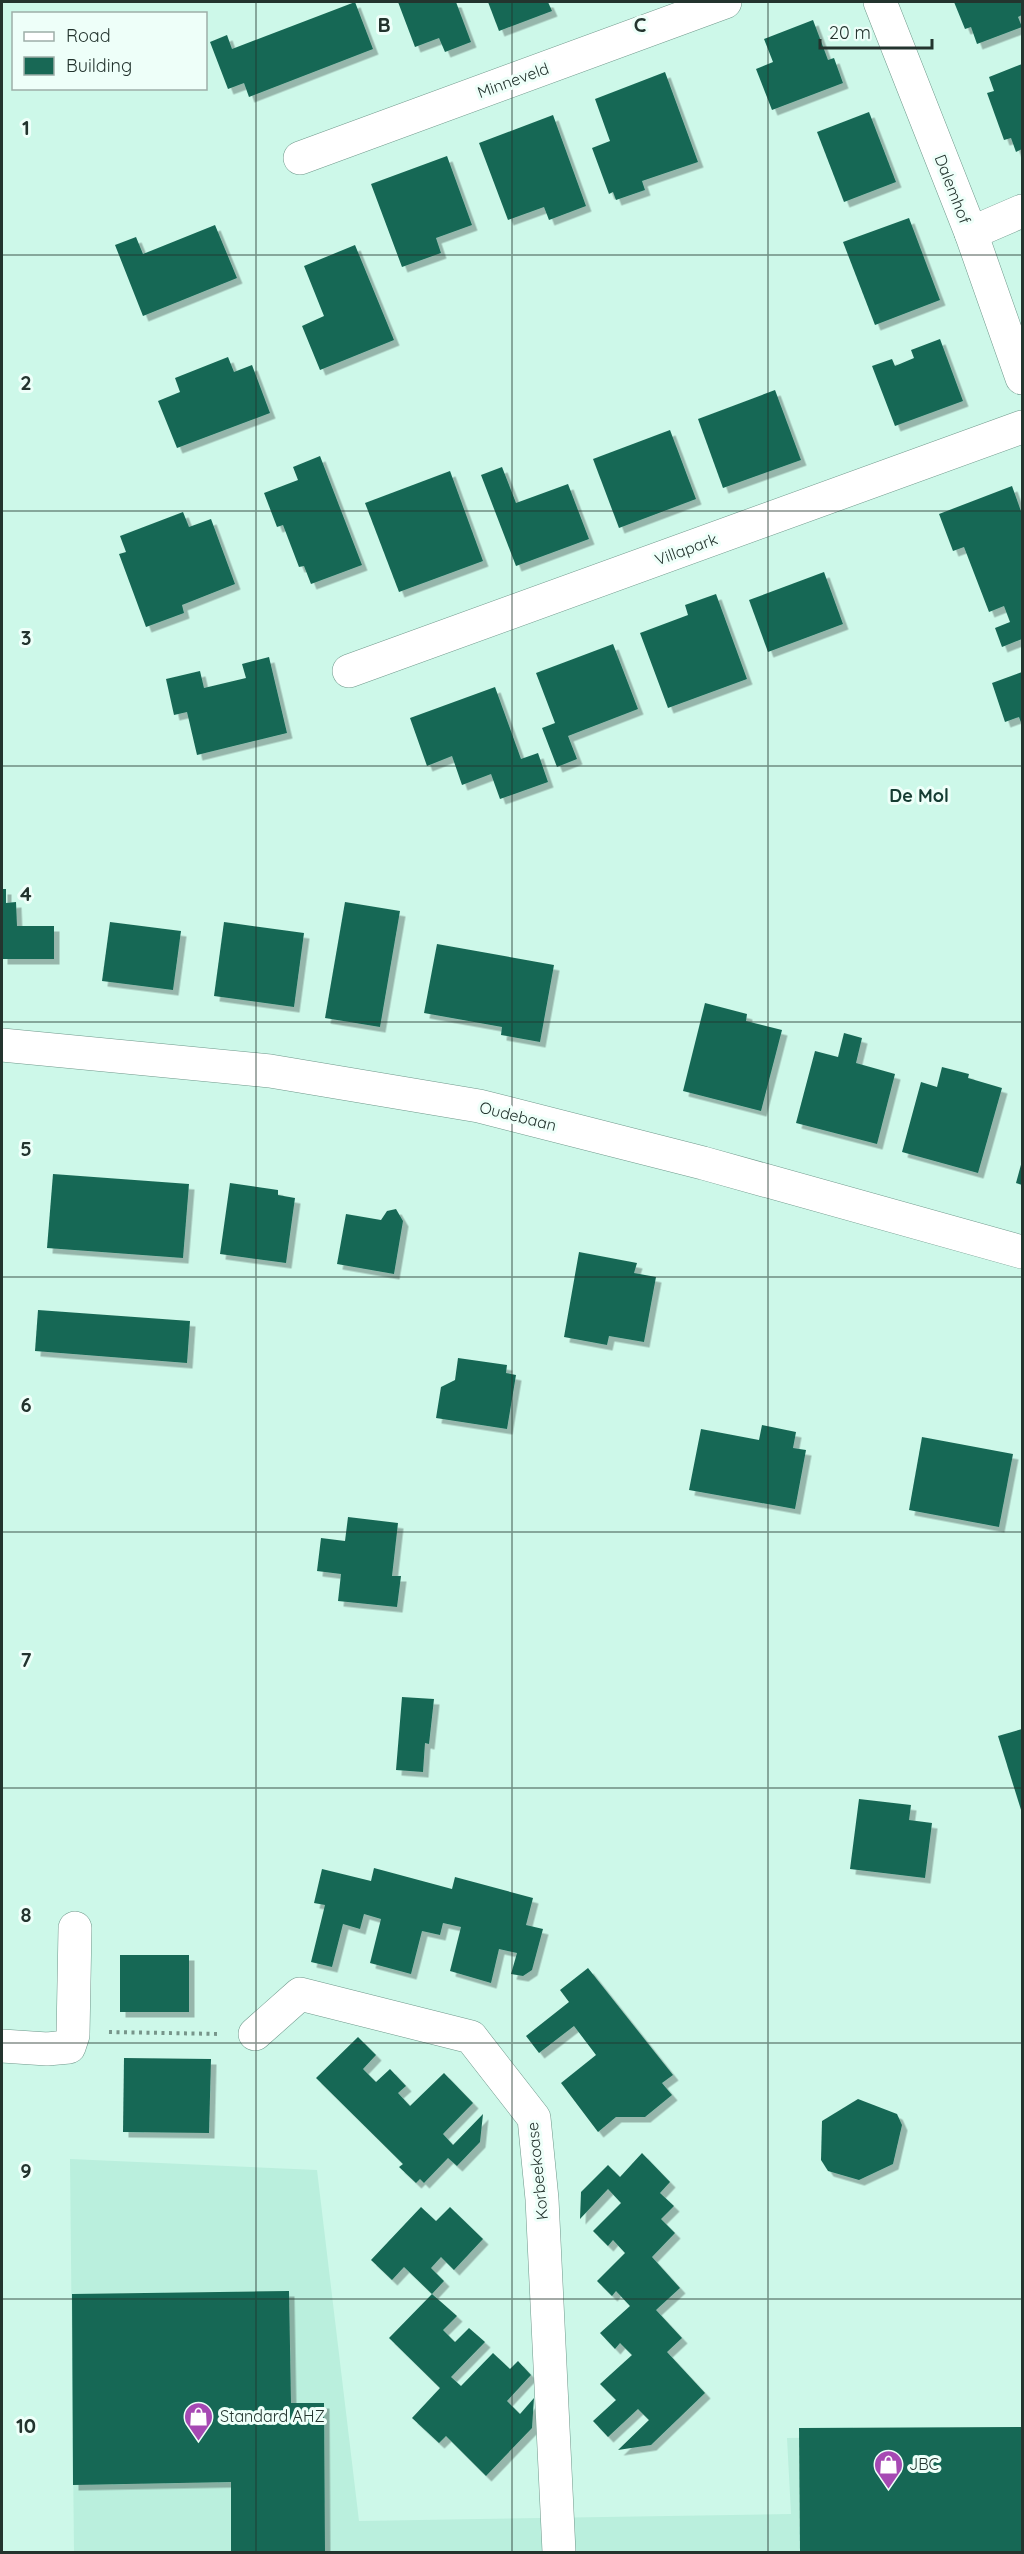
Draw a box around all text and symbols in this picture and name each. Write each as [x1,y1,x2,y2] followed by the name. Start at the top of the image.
[12,12,207,90] legend
[377,12,391,37] text: B
[634,12,647,37] text: C
[820,12,932,50] scale bar
[829,21,871,44] text: 20 m
[66,24,111,47] text: Road
[66,54,132,77] text: Building
[474,58,552,102] street label: Minneveld
[22,115,30,140] text: 1
[931,151,975,227] street label: Dalemhof
[20,370,32,395] text: 2
[652,528,720,570] street label: Villapark
[21,625,31,650] text: 3
[889,784,949,807] district label: De Mol
[20,881,32,906] text: 4
[477,1097,559,1135] street label: Oudebaan
[20,1136,32,1161] text: 5
[20,1392,32,1417] text: 6
[21,1647,32,1672] text: 7
[21,1902,32,1927] text: 8
[522,2121,552,2221] street label: Korbeekoase
[20,2158,32,2183] text: 9
[183,2400,215,2442] shop icon: Standard AHZ
[220,2406,325,2426] place label: Standard AHZ
[16,2413,36,2438] text: 10
[872,2448,904,2490] shop icon: JBC
[909,2454,939,2474] place label: JBC

